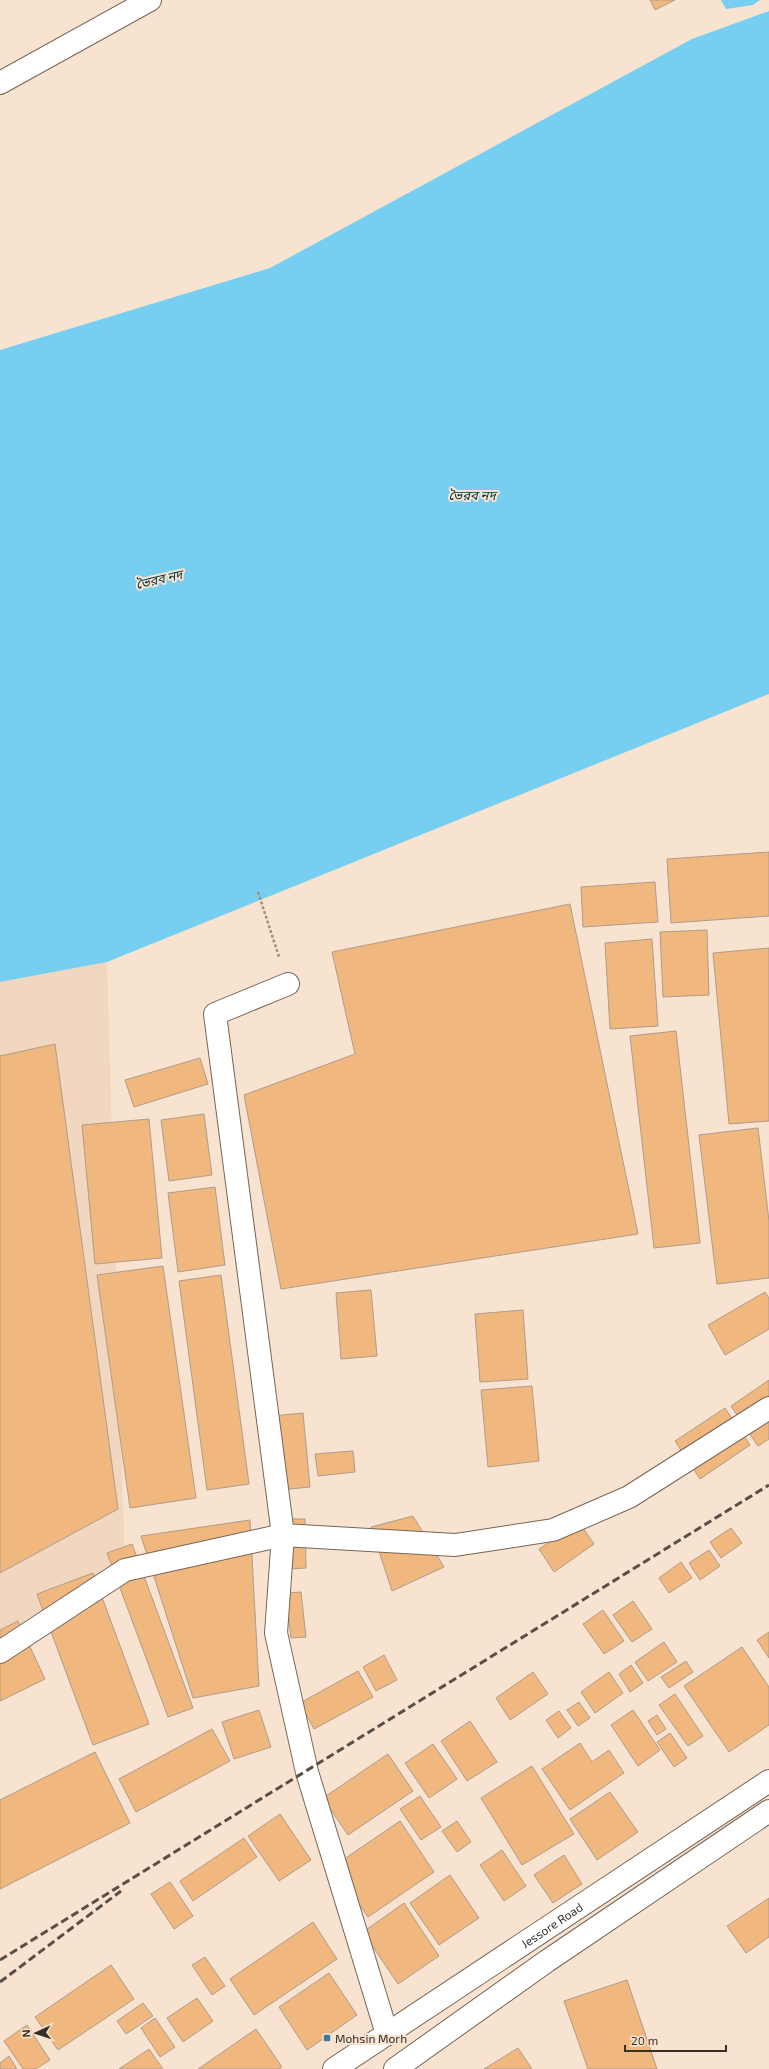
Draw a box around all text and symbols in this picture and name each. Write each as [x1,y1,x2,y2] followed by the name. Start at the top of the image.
[448,487,498,503] water label: ভৈরব নদ
[134,565,187,592] water label: ভৈরব নদ
[518,1899,585,1950] street label: Jessore Road
[16,2013,56,2053] north arrow
[625,2027,726,2053] scale bar
[19,2029,32,2038] text: N
[335,2031,407,2045] place label: Mohsin Morh
[322,2033,332,2043] marker: Mohsin Morh
[631,2033,658,2047] text: 20 m

